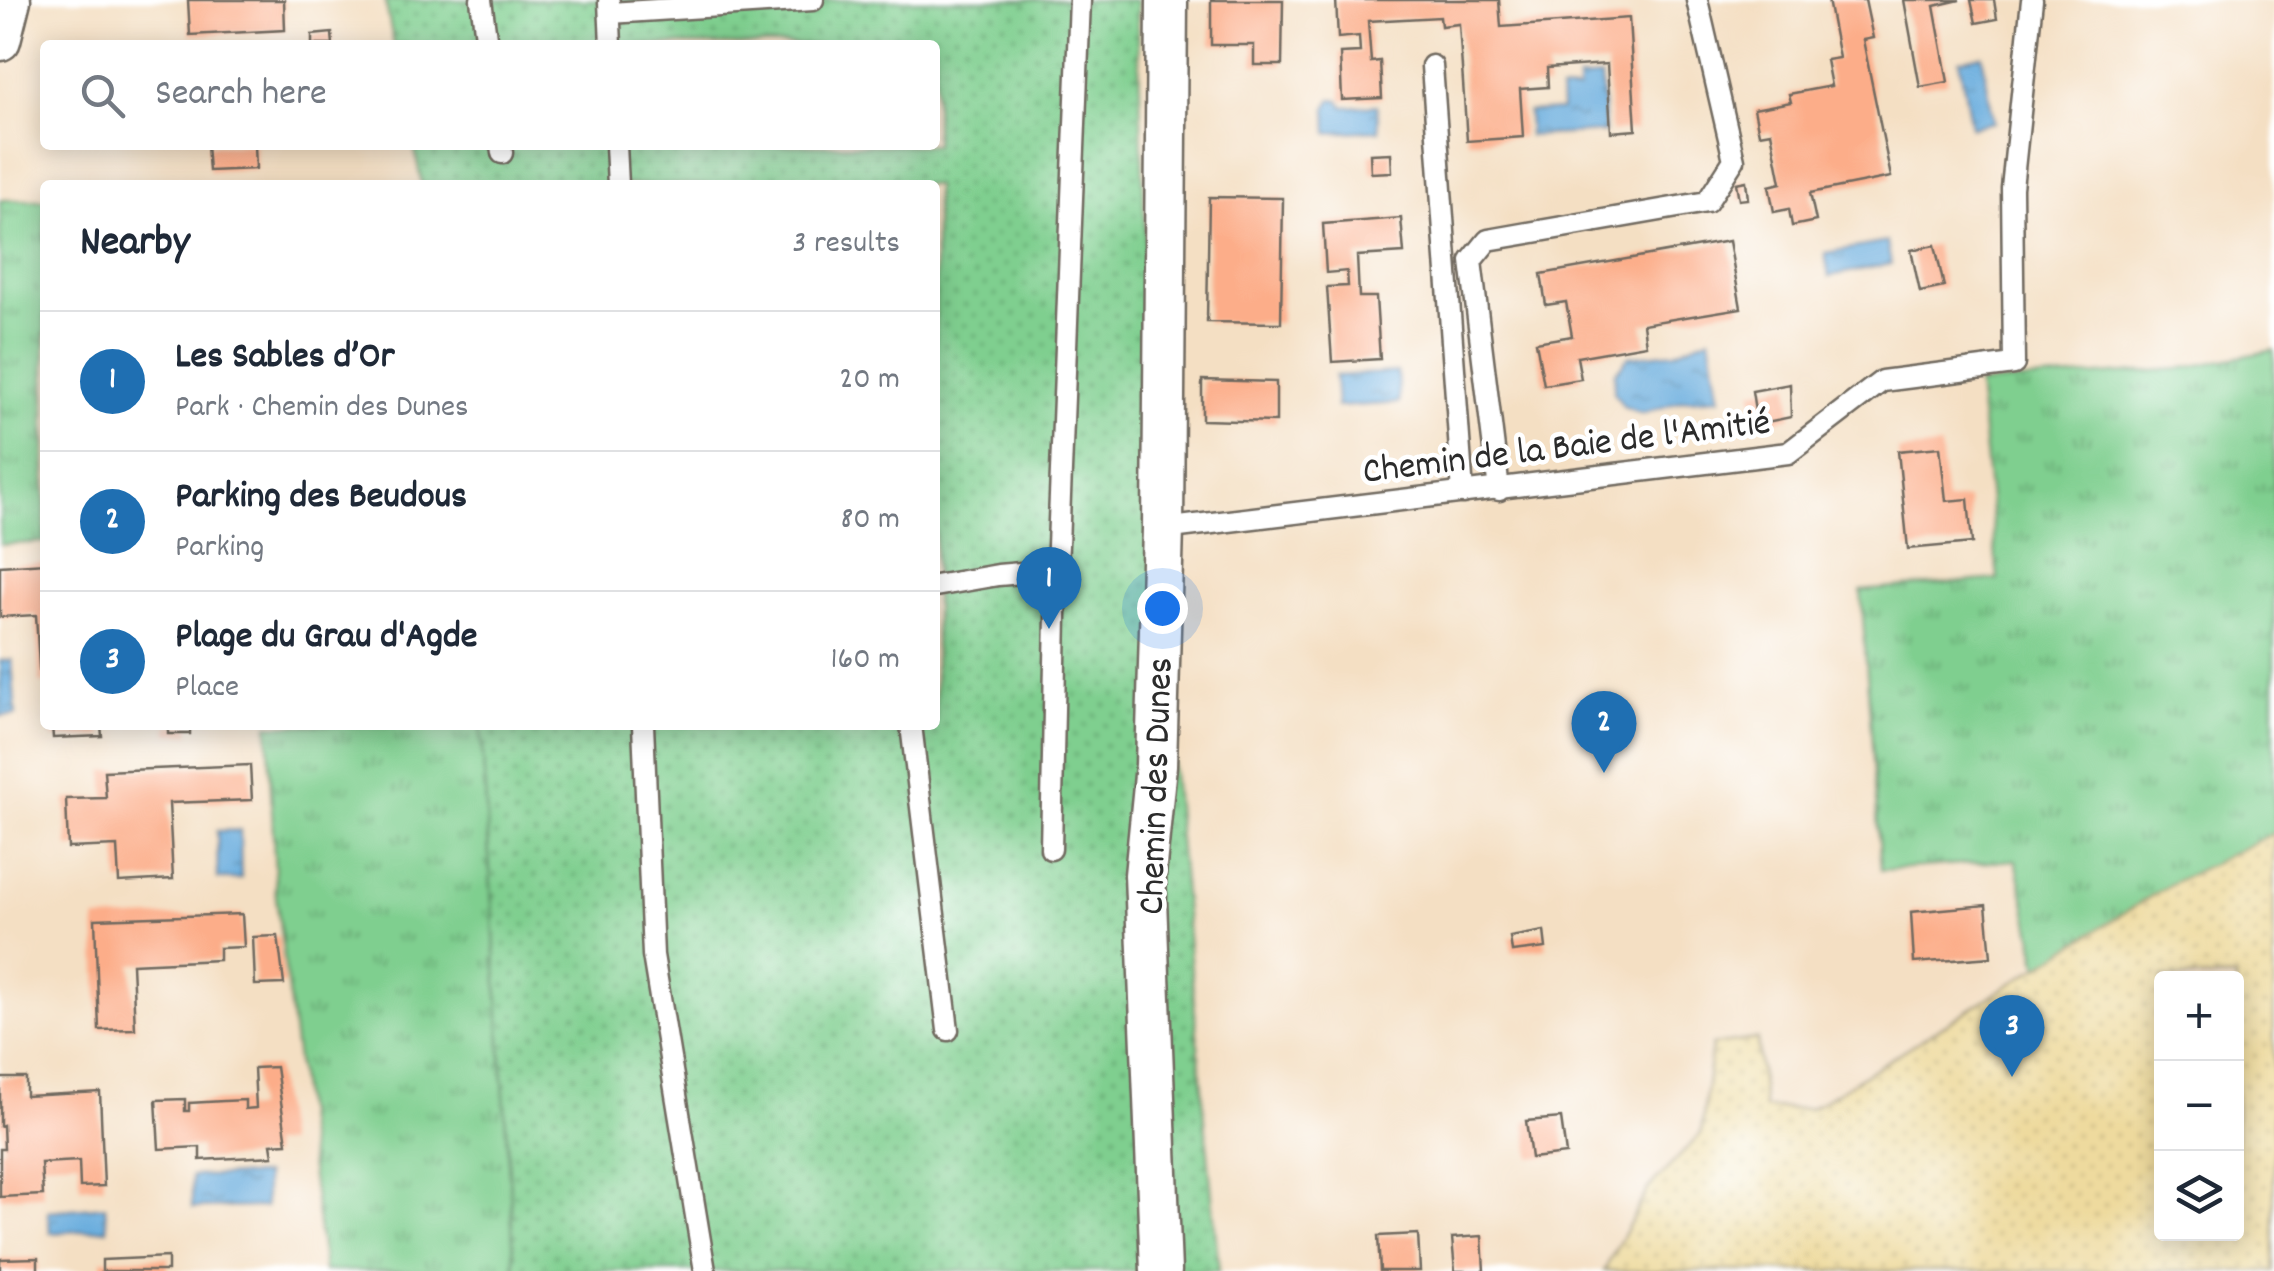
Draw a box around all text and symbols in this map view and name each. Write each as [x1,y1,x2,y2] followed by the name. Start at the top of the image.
[40,40,940,150] search box
[75,68,130,123] icon: search
[155,68,327,123] text: Search here
[80,215,190,275] text: Nearby
[792,222,900,268] text: 3 results
[175,331,395,386] text: Les Sables d’Or
[109,358,116,404] text: 1
[839,358,900,404] text: 20 m
[175,386,469,432] text: Park · Chemin des Dunes
[1360,397,1774,502] street label: Chemin de la Baie de l'Amitié
[175,471,467,526] text: Parking des Beudous
[106,498,119,544] text: 2
[840,498,900,544] text: 80 m
[175,526,264,572] text: Parking
[1016,546,1082,629] pin: 1
[1137,583,1188,634] your location
[175,611,478,666] text: Plage du Grau d'Agde
[105,638,120,684] text: 3
[831,638,900,684] text: 160 m
[1127,656,1190,916] street label: Chemin des Dunes
[175,666,239,712] text: Place
[1572,690,1636,773] pin: 2
[2154,971,2244,1241] map controls
[2154,971,2244,1061] button: +
[1980,994,2044,1077] pin: 3
[2154,1061,2244,1151] button: −
[2154,1151,2244,1241] button: layers

